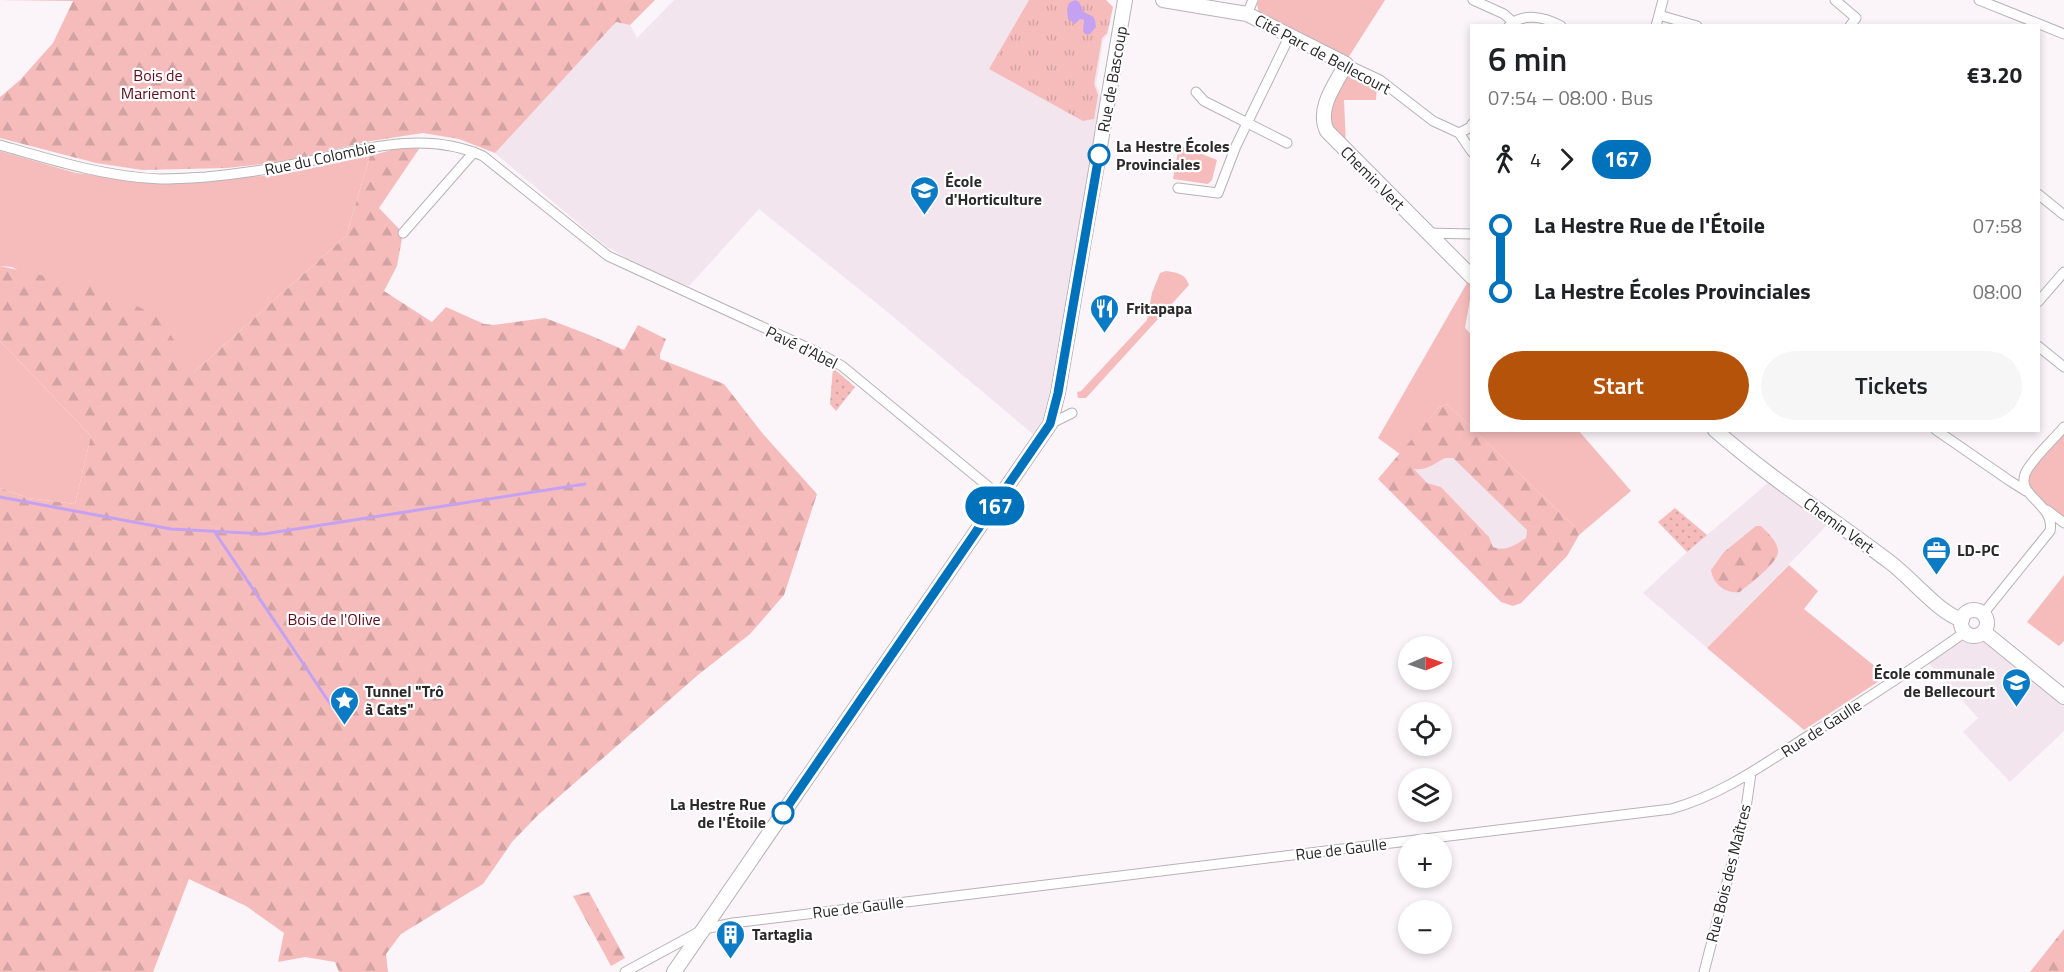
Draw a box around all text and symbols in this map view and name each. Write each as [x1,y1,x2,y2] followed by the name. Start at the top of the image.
[1251,8,1396,100] street label: Cité Parc de Bellecourt
[1091,24,1133,134] street label: Rue de Bascoup
[1488,34,1567,84] text: 6 min
[1967,58,2022,92] text: €3.20
[121,63,196,105] park label: Bois de Mariemont
[1488,82,1653,113] text: 07:54 – 08:00 · Bus
[1116,134,1230,176] place label: La Hestre Écoles Provinciales
[262,135,378,181] street label: Rue du Colombie
[1335,140,1411,216] street label: Chemin Vert
[1488,143,1521,176] icon: walk
[1550,143,1583,176] icon: forward
[1604,143,1639,175] text: 167
[1088,144,1110,166] marker: La Hestre Écoles Provinciales
[1530,144,1541,175] text: 4
[945,169,1042,211] place label: École d'Horticulture
[908,174,940,216] school or university icon: École d'Horticulture
[1534,208,1765,242] text: La Hestre Rue de l'Étoile
[1973,210,2022,241] text: 07:58
[1534,274,1811,308] text: La Hestre Écoles Provinciales
[1973,276,2022,307] text: 08:00
[1089,292,1121,334] restaurant icon: Fritapapa
[1126,296,1192,320] place label: Fritapapa
[762,319,842,375] street label: Pavé d'Abel
[1488,351,1749,420] button: Start
[1761,351,2022,420] button: Tickets
[960,486,1030,526] line badge: 167
[977,490,1013,522] text: 167
[1799,491,1880,559] street label: Chemin Vert
[1920,534,1952,576] office icon: LD-PC
[1957,538,2000,562] place label: LD-PC
[287,607,381,631] park label: Bois de l'Olive
[1398,636,1452,690] north arrow
[1398,636,1452,954] map controls
[1874,661,1995,703] place label: École communale de Bellecourt
[2000,666,2032,708] school or university icon: École communale de Bellecourt
[365,679,444,721] place label: Tunnel "Trô à Cats"
[328,684,360,726] place icon: Tunnel "Trô à Cats"
[1776,693,1866,763] street label: Rue de Gaulle
[1398,702,1452,756] button: locate
[1398,768,1452,822] button: layers
[670,792,766,834] place label: La Hestre Rue de l'Étoile
[1699,801,1757,945] street label: Rue Bois des Maîtres
[772,802,794,824] marker: La Hestre Rue de l'Étoile
[1294,831,1388,867] street label: Rue de Gaulle
[1398,834,1452,888] button: +
[811,889,905,925] street label: Rue de Gaulle
[1398,900,1452,954] button: −
[715,918,747,960] building icon: Tartaglia
[752,922,813,946] place label: Tartaglia

